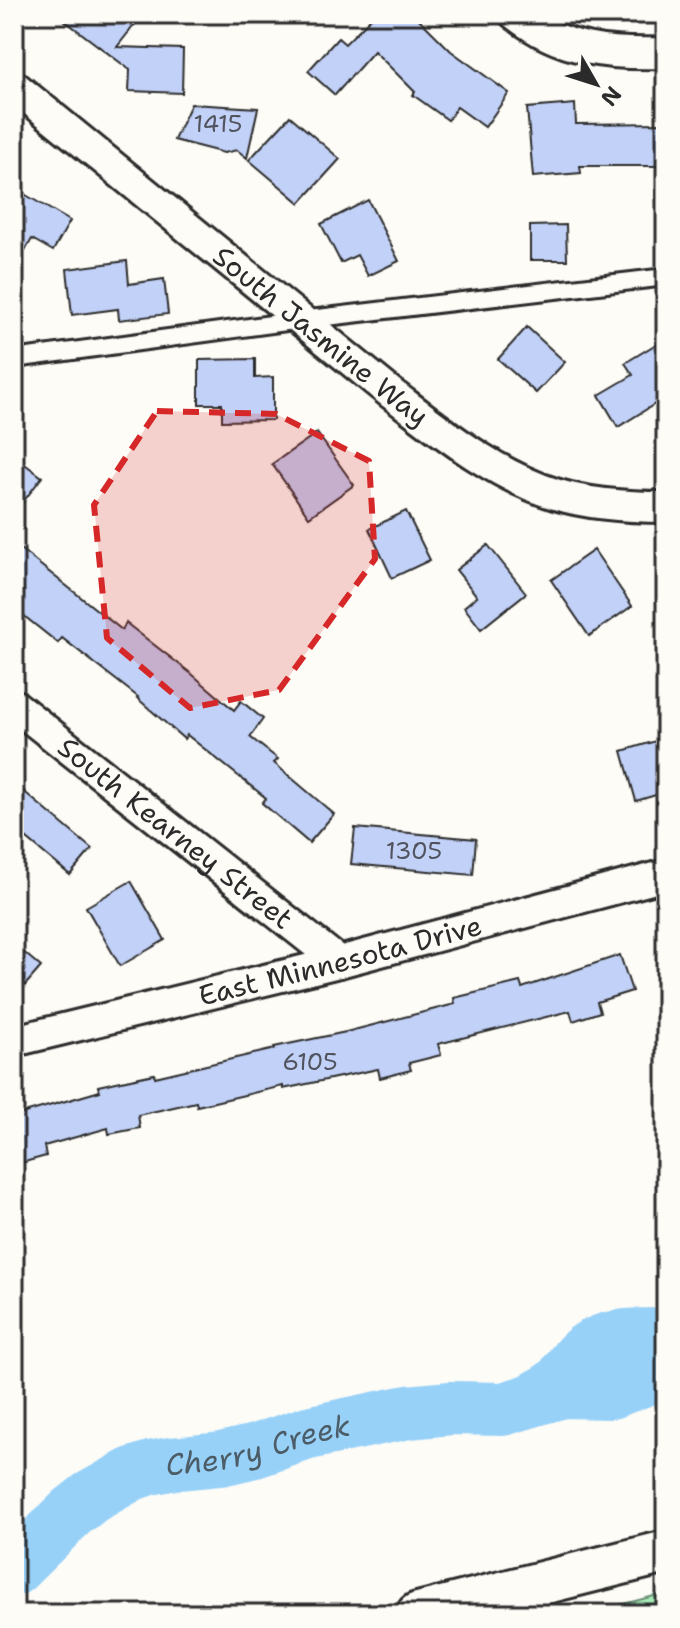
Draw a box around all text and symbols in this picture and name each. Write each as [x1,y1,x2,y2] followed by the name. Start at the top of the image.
[556,44,636,124] north arrow
[594,80,628,112] text: N
[194,108,242,140] house number: 1415
[205,237,437,435] street label: South Jasmine Way
[50,728,301,938] street label: South Kearney Street
[386,835,442,867] house number: 1305
[195,906,486,1014] street label: East Minnesota Drive
[282,1046,338,1078] house number: 6105
[163,1404,354,1485] water label: Cherry Creek

